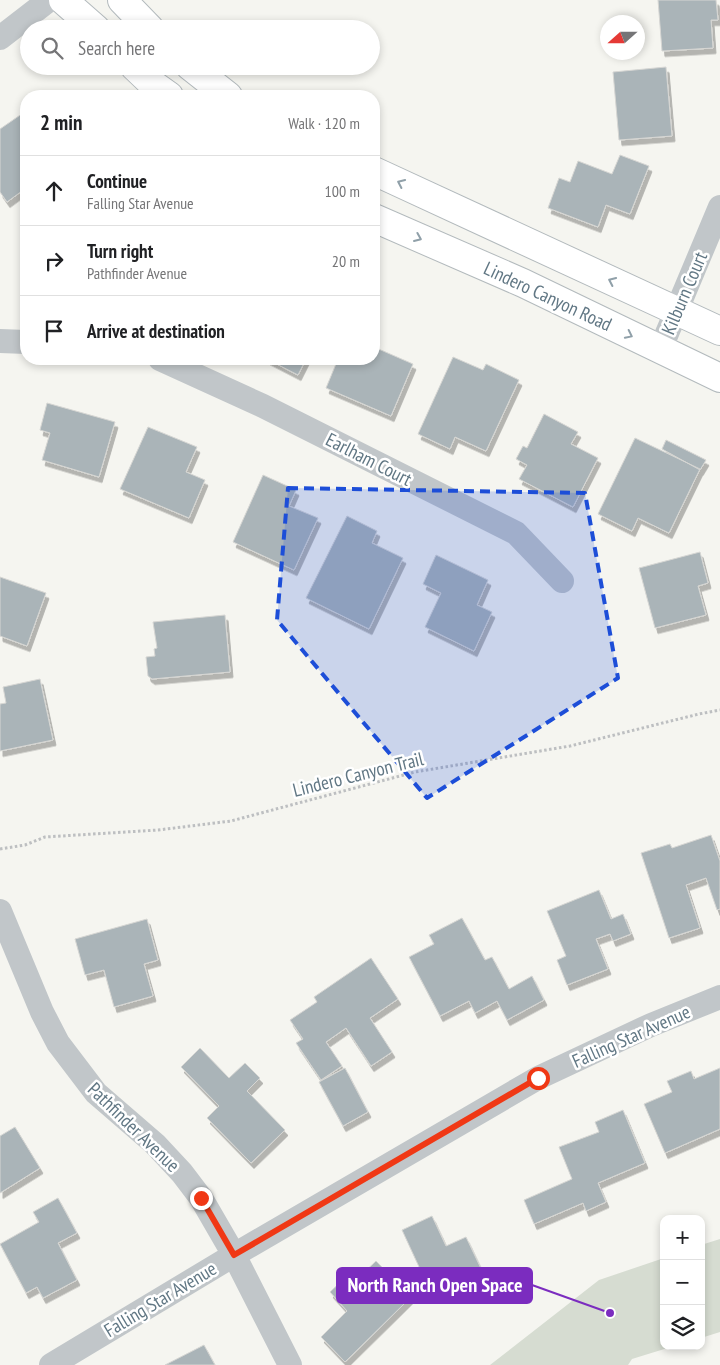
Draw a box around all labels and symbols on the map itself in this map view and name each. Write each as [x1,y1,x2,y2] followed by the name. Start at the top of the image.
[600,15,645,60] north arrow
[397,179,406,190] one-way arrow
[413,231,422,242] one-way arrow
[656,247,712,338] street label: Kilburn Court
[480,256,616,336] street label: Lindero Canyon Road
[608,276,617,287] one-way arrow
[624,329,633,339] one-way arrow
[322,427,417,491] street label: Earlham Court
[290,746,426,802] street label: Lindero Canyon Trail
[568,999,694,1073] street label: Falling Star Avenue
[527,1067,550,1090] route start
[83,1077,185,1177] street label: Pathfinder Avenue
[190,1187,213,1210] route end
[100,1256,221,1342] street label: Falling Star Avenue
[337,1268,532,1303] callout: North Ranch Open Space
[347,1272,523,1298] text: North Ranch Open Space

